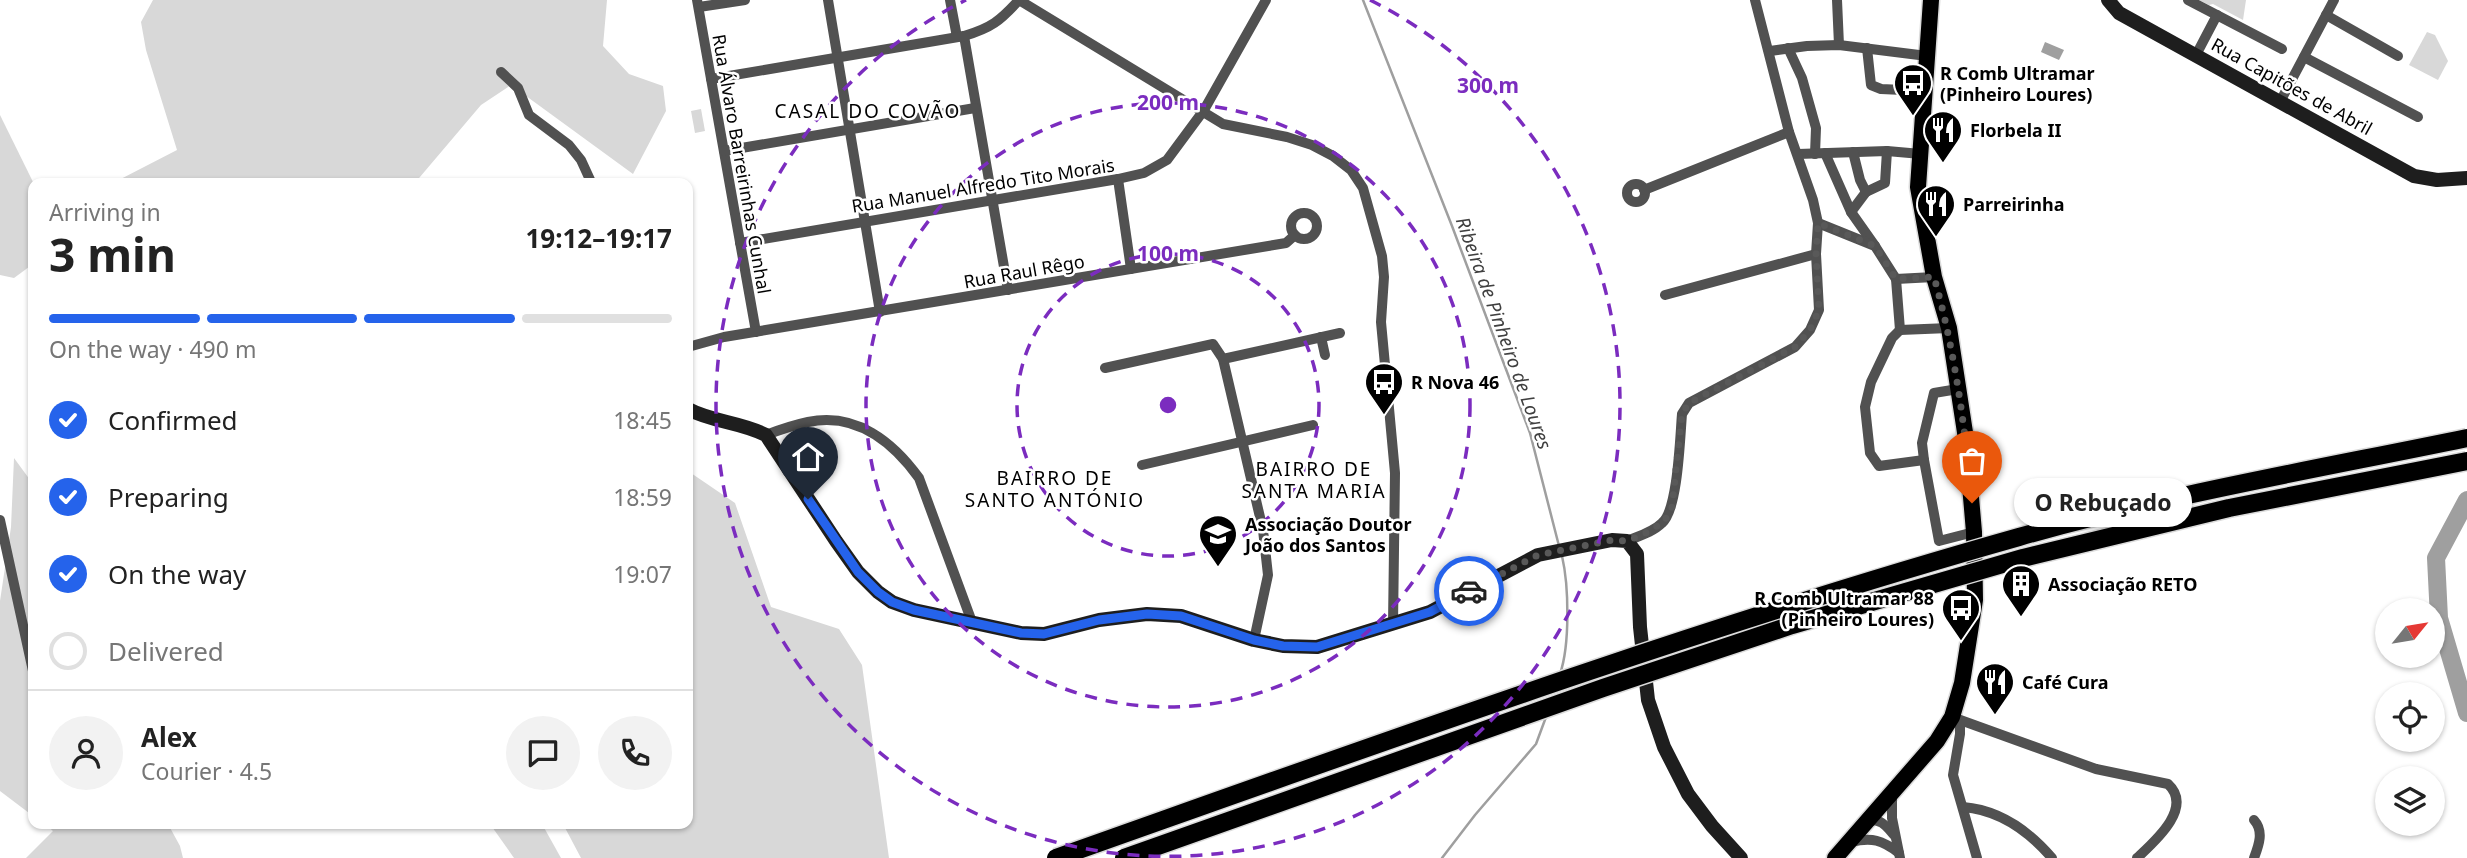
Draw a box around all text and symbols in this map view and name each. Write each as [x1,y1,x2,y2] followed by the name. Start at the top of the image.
[707,32,777,296] street label: Rua Álvaro Barreirinhas Cunhal
[2207,32,2377,140] street label: Rua Capitões de Abril
[1940,61,2095,106] place label: R Comb Ultramar (Pinheiro Loures)
[1892,62,1934,117] bus stop icon: R Comb Ultramar (Pinheiro Loures)
[1457,71,1519,99] text: 300 m
[1137,88,1199,116] text: 200 m
[775,98,961,124] district label: CASAL DO COVÃO
[1922,109,1964,164] restaurant icon: Florbela II
[1970,118,2062,142] place label: Florbela II
[850,152,1116,218] street label: Rua Manuel Alfredo Tito Morais
[1915,183,1957,238] restaurant icon: Parreirinha
[1963,192,2064,216] place label: Parreirinha
[49,196,161,228] text: Arriving in
[1450,213,1558,453] water label: Ribeira de Pinheiro de Loures
[525,220,672,256] text: 19:12–19:17
[49,223,176,285] text: 3 min
[1137,239,1199,267] text: 100 m
[962,249,1086,293] street label: Rua Raul Rêgo
[49,333,256,365] text: On the way · 490 m
[1363,361,1405,416] bus stop icon: R Nova 46
[1411,370,1499,394] place label: R Nova 46
[1156,393,1180,417] centre of rings
[49,401,87,439] icon: check
[108,402,238,438] text: Confirmed
[613,404,672,436] text: 18:45
[778,427,838,499] pin
[1942,431,2002,503] pin
[789,438,827,476] icon: home
[1953,442,1991,480] icon: bag
[1241,456,1387,504] district label: BAIRRO DE SANTA MARIA
[965,465,1145,513] district label: BAIRRO DE SANTO ANTÓNIO
[49,478,87,516] icon: check
[2014,478,2192,528] callout: O Rebuçado
[108,479,229,515] text: Preparing
[613,481,672,513] text: 18:59
[2034,486,2172,518] text: O Rebuçado
[1243,512,1411,557] place label: Associação Doutor João dos Santos
[1197,513,1239,568] school or university icon: Associação Doutor João dos Santos
[49,555,87,593] icon: check
[108,556,246,592] text: On the way
[1434,556,1504,626] courier
[613,558,672,590] text: 19:07
[2000,563,2042,618] building icon: Associação RETO
[1450,572,1488,610] icon: car
[2048,572,2197,596] place label: Associação RETO
[1754,586,1934,631] place label: R Comb Ultramar 88 (Pinheiro Loures)
[1940,587,1982,642] bus stop icon: R Comb Ultramar 88 (Pinheiro Loures)
[2375,598,2445,668] north arrow
[2375,598,2445,836] map controls
[108,633,224,669] text: Delivered
[1974,661,2016,716] restaurant icon: Café Cura
[2022,670,2108,694] place label: Café Cura
[2375,682,2445,752] button: locate
[49,716,123,790] button: person
[506,716,580,790] button: chat
[598,716,672,790] button: phone
[141,719,197,755] text: Alex
[141,755,272,787] text: Courier · 4.5
[2375,766,2445,836] button: layers

